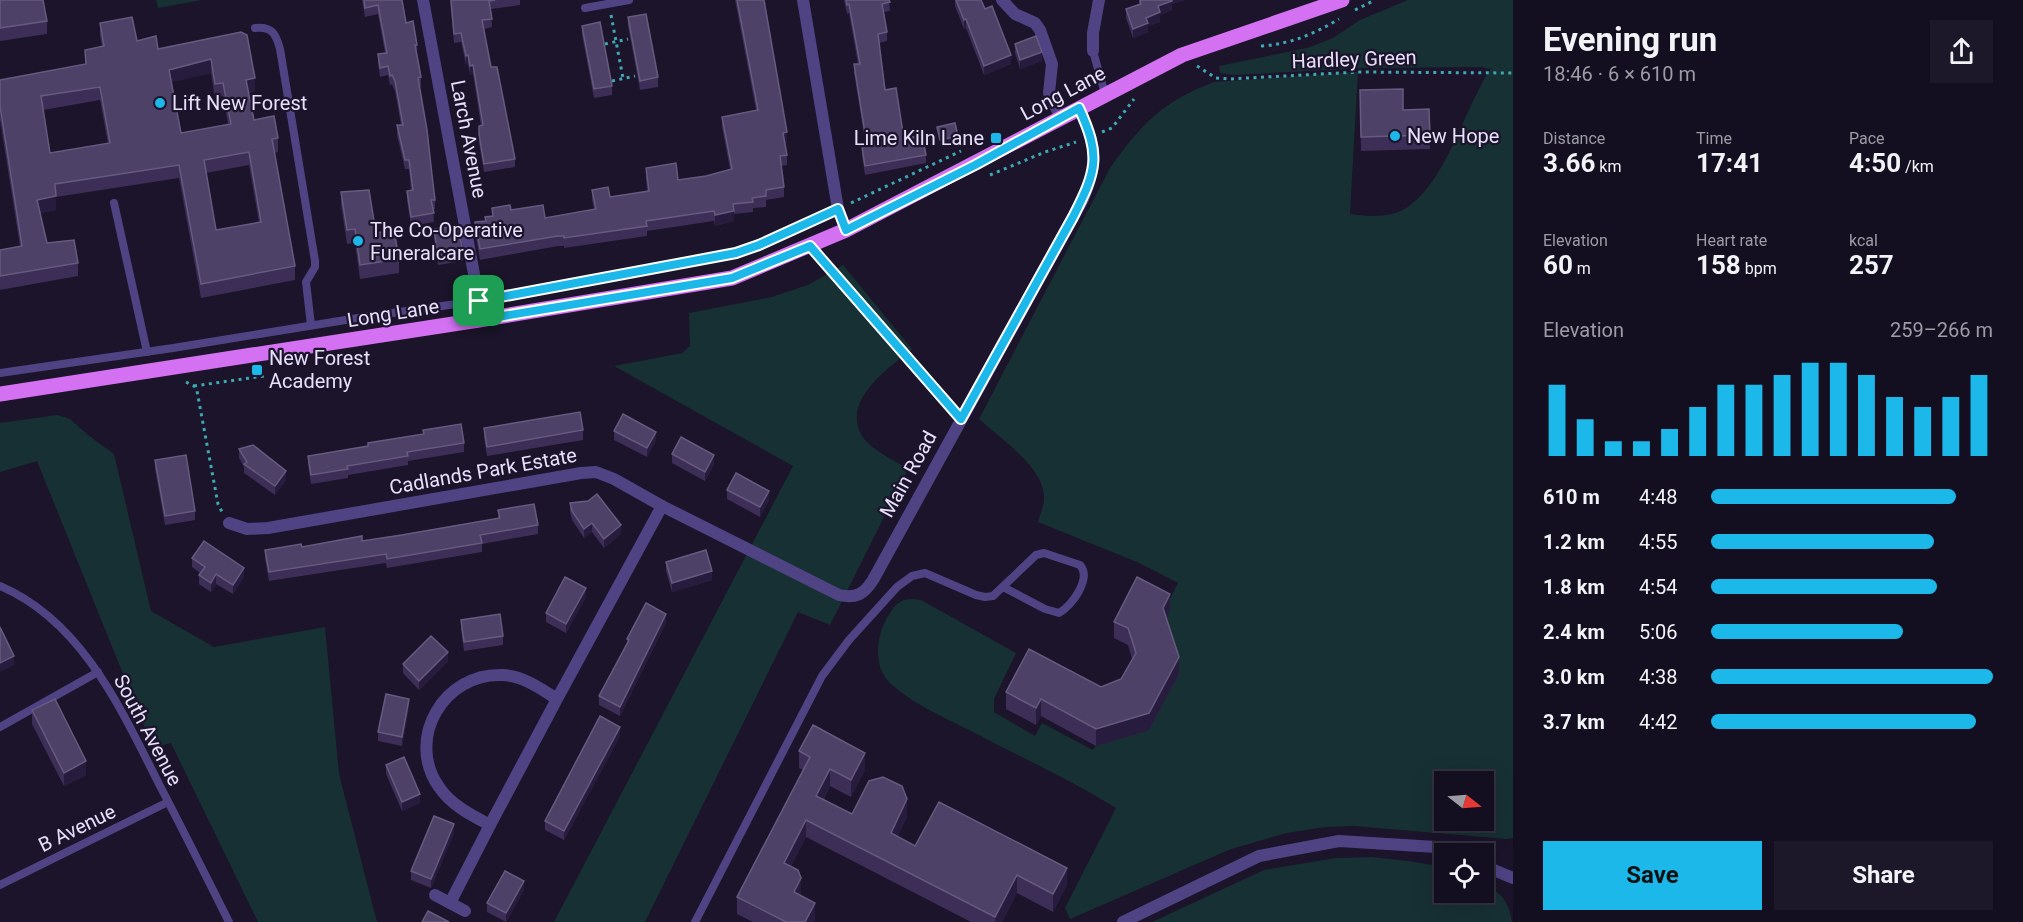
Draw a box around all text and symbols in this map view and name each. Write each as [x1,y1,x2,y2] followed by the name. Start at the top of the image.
[1543,20,1717,59] text: Evening run
[1930,20,1993,83] button: share
[1291,45,1417,73] street label: Hardley Green
[1016,61,1110,125] street label: Long Lane
[1543,62,1696,86] text: 18:46 · 6 × 610 m
[446,78,492,200] street label: Larch Avenue
[172,91,307,115] place label: Lift New Forest
[153,96,167,110] marker: Lift New Forest
[1407,124,1499,148] place label: New Hope
[854,126,984,150] place label: Lime Kiln Lane
[1388,129,1402,143] marker: New Hope
[1543,129,1605,148] text: Distance
[1696,129,1732,148] text: Time
[1849,129,1885,148] text: Pace
[989,131,1003,145] marker: Lime Kiln Lane
[1543,148,1595,178] text: 3.66
[1696,148,1763,178] text: 17:41
[1849,148,1901,178] text: 4:50
[1595,157,1621,176] text: km
[1901,157,1934,176] text: /km
[370,218,523,265] place label: The Co-Operative Funeralcare
[1543,231,1608,250] text: Elevation
[1696,231,1767,250] text: Heart rate
[1849,231,1878,250] text: kcal
[351,234,365,248] marker: The Co-Operative Funeralcare
[1543,250,1573,280] text: 60
[1696,250,1741,280] text: 158
[1849,250,1894,280] text: 257
[1573,259,1591,278] text: m
[1741,259,1777,278] text: bpm
[453,275,504,326] pin
[462,284,495,317] icon: arrive
[345,294,441,332] street label: Long Lane
[1543,318,1624,342] text: Elevation
[1890,318,1993,342] text: 259–266 m
[269,346,370,393] place label: New Forest Academy
[250,363,264,377] marker: New Forest Academy
[874,427,942,521] street label: Main Road
[387,443,579,499] street label: Cadlands Park Estate
[1543,485,1600,509] text: 610 m
[1639,485,1678,509] text: 4:48
[1543,530,1605,554] text: 1.2 km
[1639,530,1678,554] text: 4:55
[1543,575,1605,599] text: 1.8 km
[1639,575,1678,599] text: 4:54
[1543,620,1605,644] text: 2.4 km
[1639,620,1678,644] text: 5:06
[1543,665,1605,689] text: 3.0 km
[1639,665,1678,689] text: 4:38
[109,670,187,790] street label: South Avenue
[1543,710,1605,734] text: 3.7 km
[1639,710,1678,734] text: 4:42
[1434,771,1494,831] north arrow
[1434,771,1494,903] map controls
[35,799,119,857] street label: B Avenue
[1543,841,1762,910] button: Save
[1774,841,1993,910] button: Share
[1434,843,1494,903] button: locate

